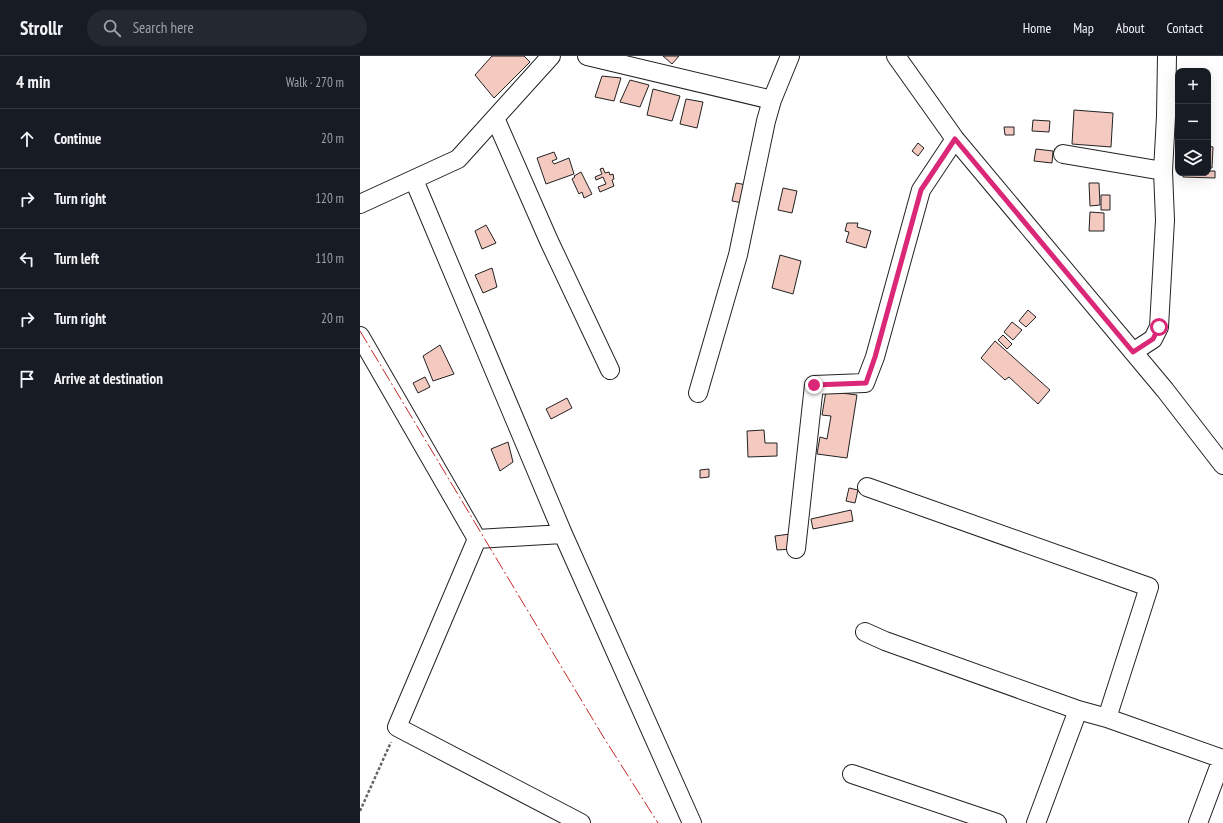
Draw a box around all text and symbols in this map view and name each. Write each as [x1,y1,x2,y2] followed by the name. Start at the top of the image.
[87,10,367,46] search box
[20,16,63,40] text: Strollr
[101,17,123,39] icon: search
[133,18,194,37] text: Search here
[1023,19,1051,37] text: Home
[1073,19,1094,37] text: Map
[1116,19,1145,37] text: About
[1167,19,1203,37] text: Contact
[1175,68,1211,176] map controls
[1175,68,1211,104] button: +
[16,71,50,93] text: 4 min
[286,74,344,91] text: Walk · 270 m
[1175,104,1211,140] button: −
[16,128,38,150] icon: ahead
[54,129,101,148] text: Continue
[321,130,344,147] text: 20 m
[1175,140,1211,176] button: layers
[16,188,38,210] icon: right
[54,189,106,208] text: Turn right
[315,190,344,207] text: 120 m
[16,248,38,270] icon: left
[54,249,99,268] text: Turn left
[315,250,344,267] text: 110 m
[16,308,38,330] icon: right
[54,309,106,328] text: Turn right
[321,310,344,327] text: 20 m
[1150,318,1168,336] route start
[16,368,38,390] icon: arrive
[54,369,163,388] text: Arrive at destination
[805,376,823,394] route end

